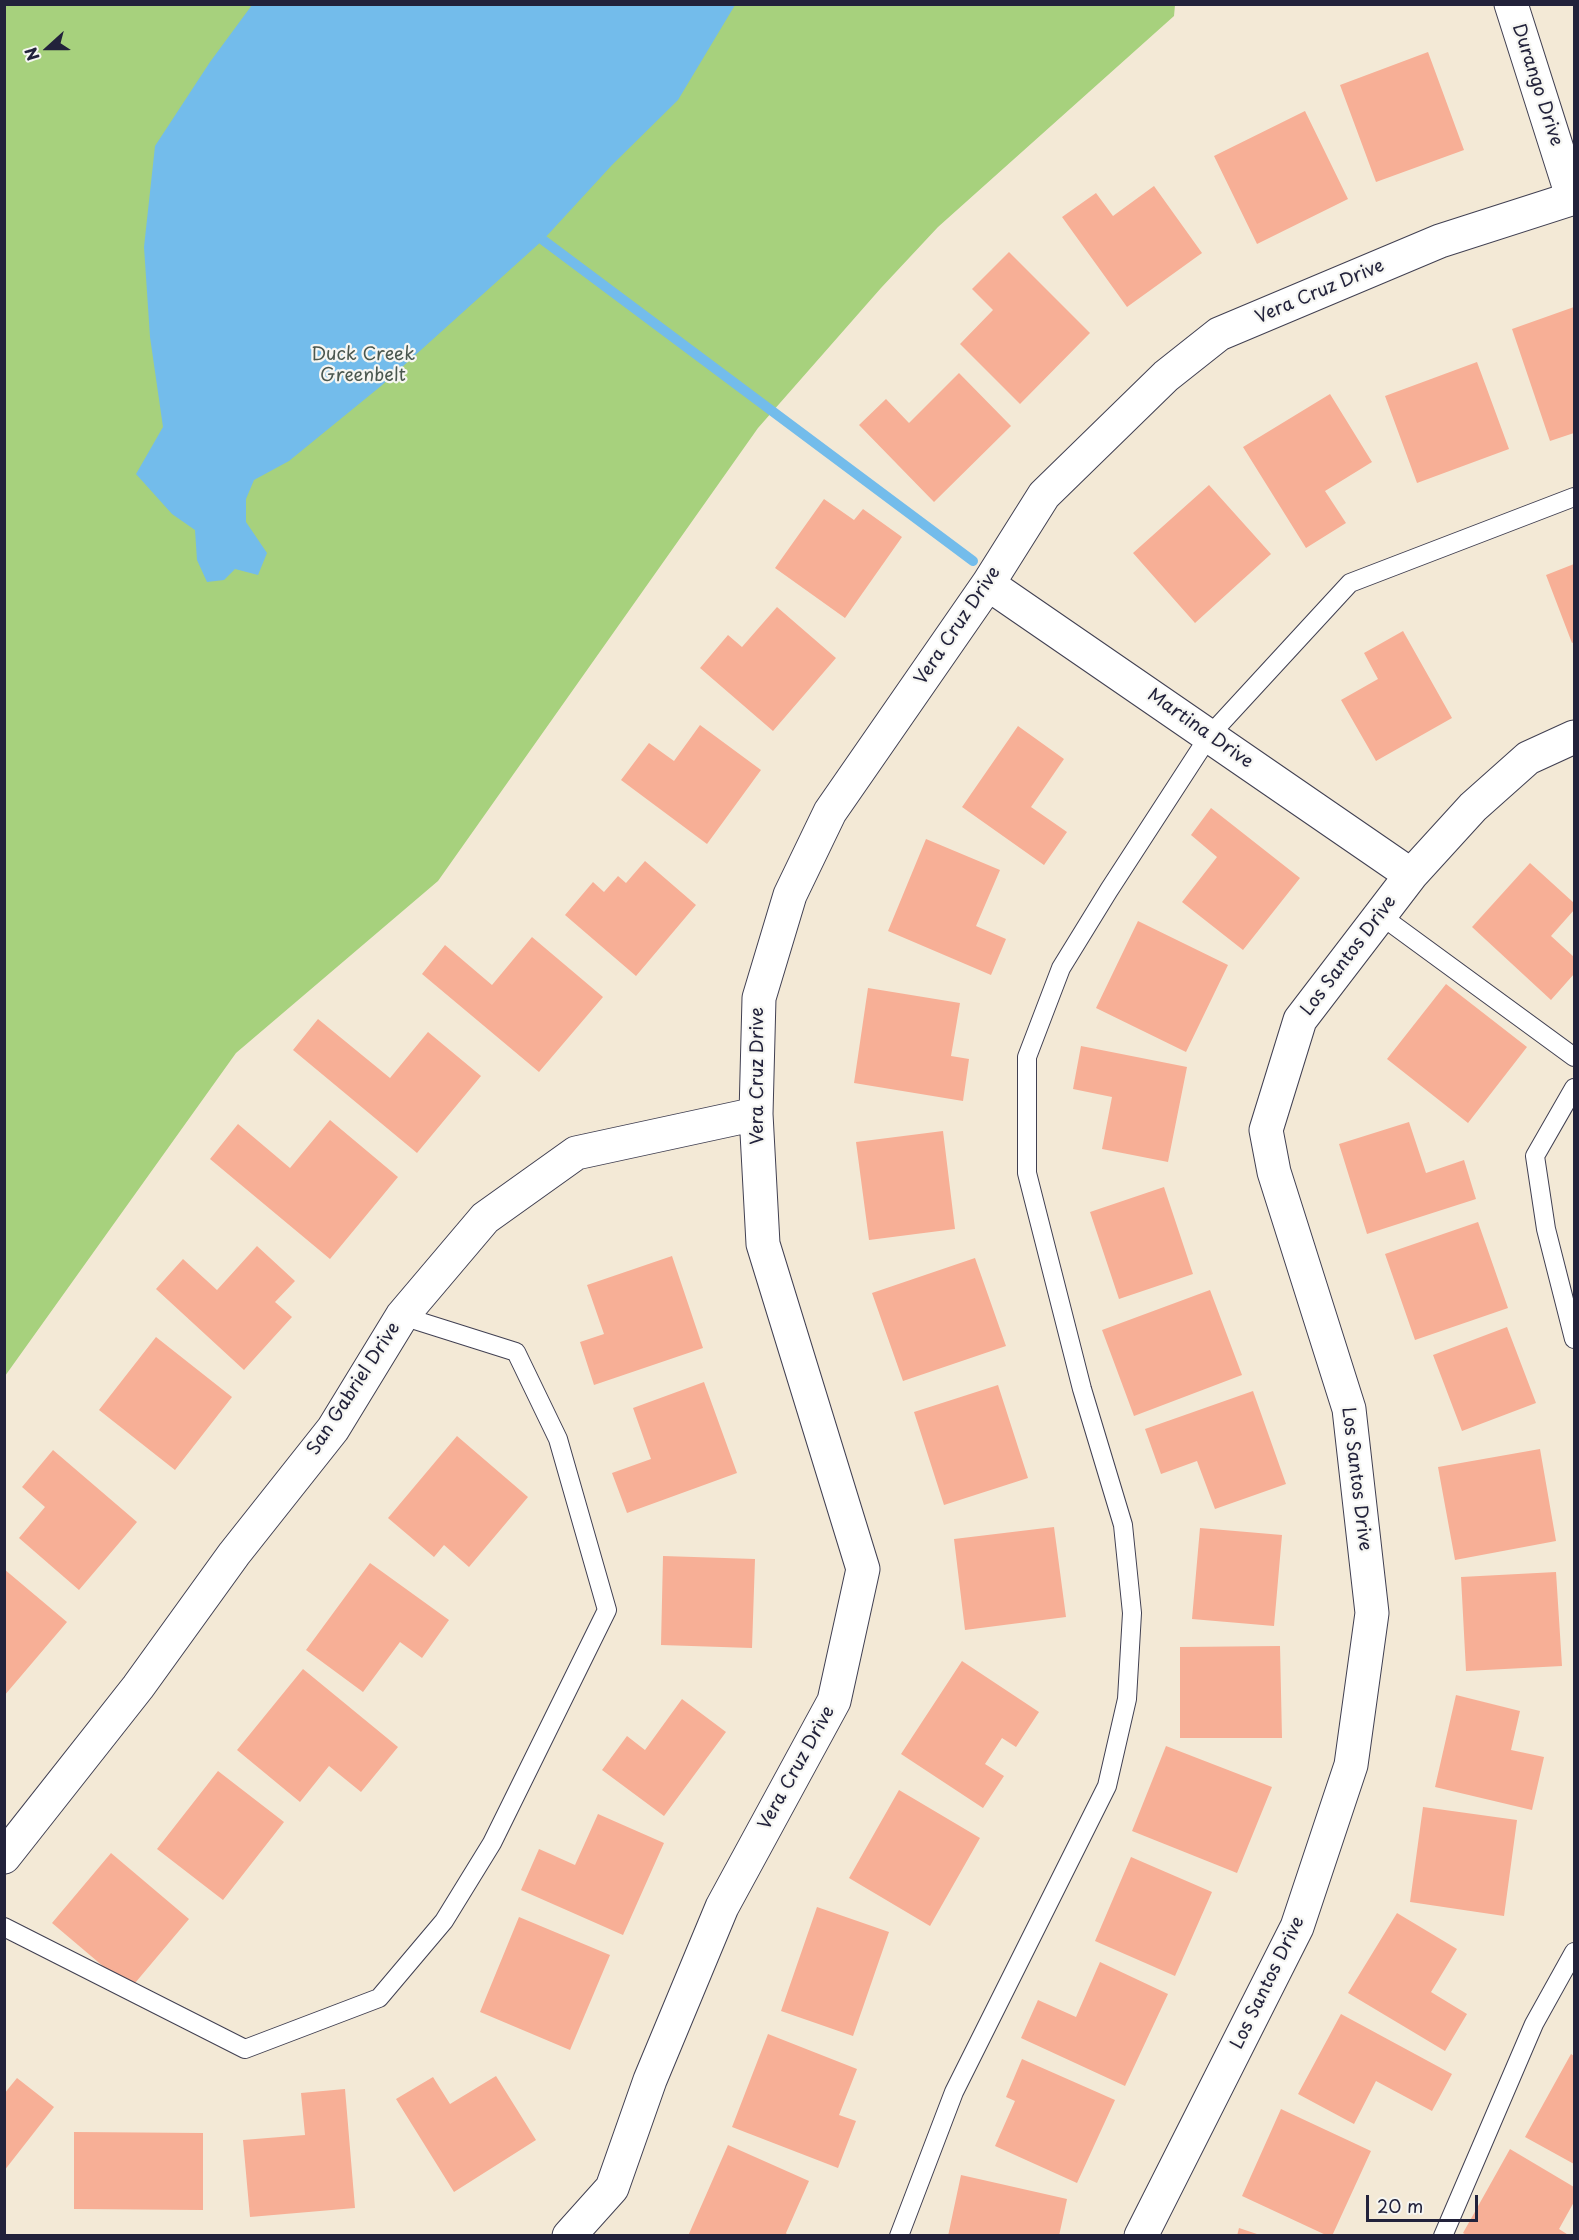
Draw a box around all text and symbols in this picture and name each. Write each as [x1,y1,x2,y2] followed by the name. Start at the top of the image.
[18,18,78,78] north arrow
[1507,21,1567,149] street label: Durango Drive
[18,44,45,65] text: N
[1252,255,1388,329] street label: Vera Cruz Drive
[311,344,415,386] park label: Duck Creek Greenbelt
[911,563,1005,689] street label: Vera Cruz Drive
[1143,685,1257,773] street label: Martina Drive
[1297,892,1401,1020] street label: Los Santos Drive
[747,1007,769,1145] street label: Vera Cruz Drive
[303,1318,405,1460] street label: San Gabriel Drive
[1336,1406,1376,1552] street label: Los Santos Drive
[754,1703,840,1833] street label: Vera Cruz Drive
[1227,1913,1309,2053] street label: Los Santos Drive
[1369,2183,1482,2221] scale bar
[1377,2192,1423,2219] text: 20 m

